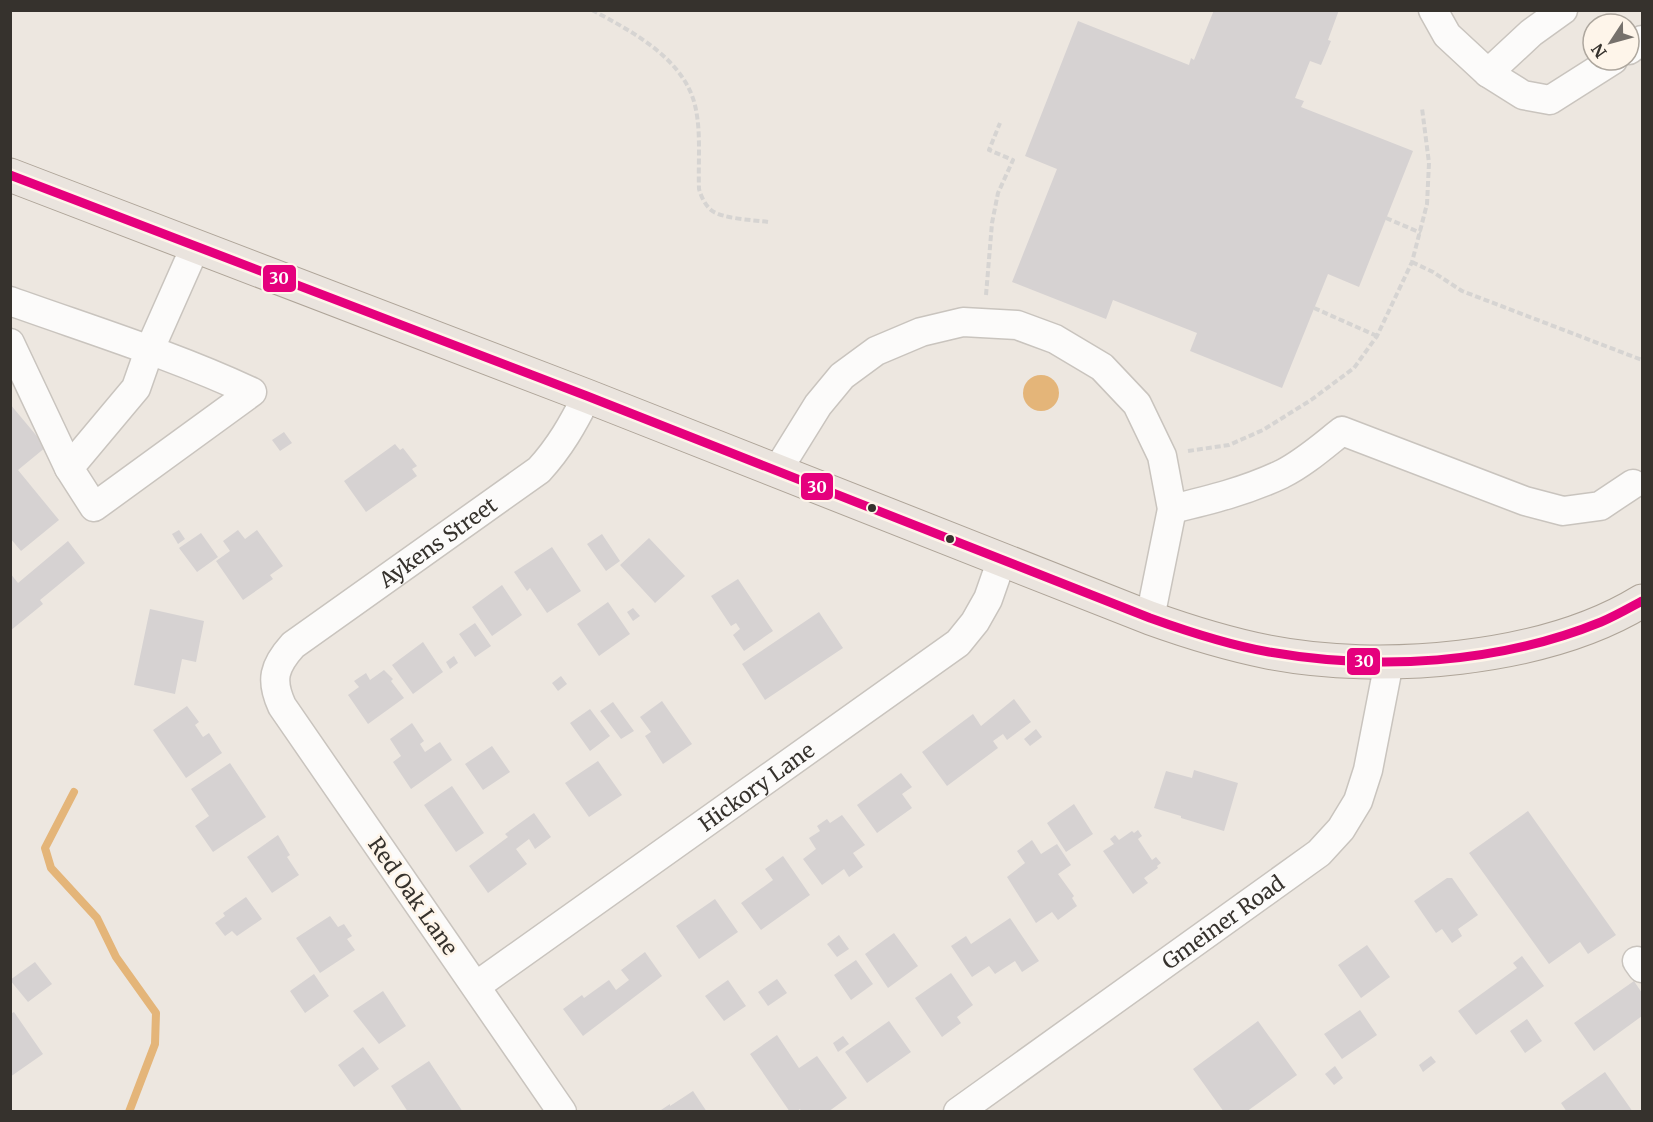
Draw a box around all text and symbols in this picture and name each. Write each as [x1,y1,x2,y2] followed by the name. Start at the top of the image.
[1581,12,1641,72] north arrow
[1587,40,1611,62] text: N
[262,264,297,293] line badge: 30
[269,268,289,288] text: 30
[800,472,834,501] line badge: 30
[807,477,827,497] text: 30
[373,491,502,594] street label: Aykens Street
[866,502,878,514] unlabelled marker
[944,533,956,545] unlabelled marker
[1346,647,1381,676] line badge: 30
[1354,651,1374,671] text: 30
[693,736,819,837] street label: Hickory Lane
[362,832,464,960] street label: Red Oak Lane
[1157,869,1289,975] street label: Gmeiner Road

